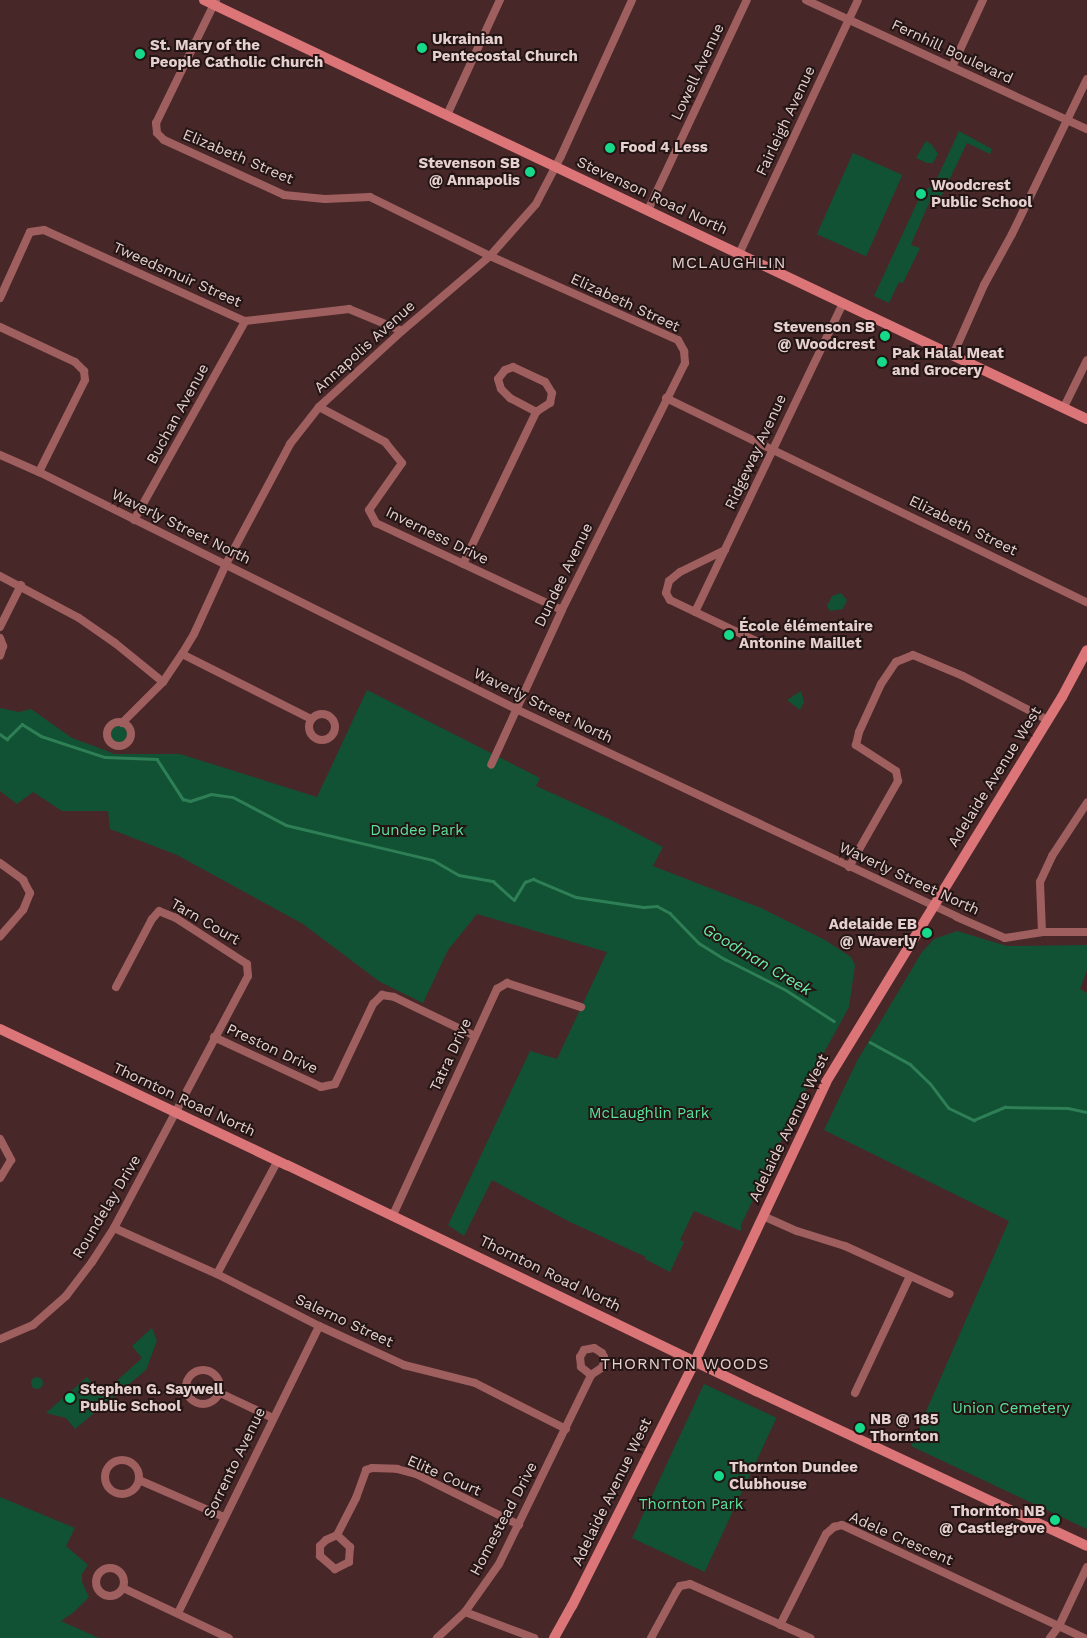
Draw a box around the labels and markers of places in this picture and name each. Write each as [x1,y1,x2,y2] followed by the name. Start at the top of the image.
[432,30,578,65] place label: Ukrainian Pentecostal Church
[150,36,323,71] place label: St. Mary of the People Catholic Church
[416,42,428,54] marker: Ukrainian Pentecostal Church
[134,48,146,60] marker: St. Mary of the People Catholic Church
[620,139,708,157] place label: Food 4 Less
[604,142,616,154] marker: Food 4 Less
[419,154,520,189] place label: Stevenson SB @ Annapolis
[524,166,536,178] marker: Stevenson SB @ Annapolis
[931,176,1032,211] place label: Woodcrest Public School
[915,188,927,200] marker: Woodcrest Public School
[774,318,875,353] place label: Stevenson SB @ Woodcrest
[879,330,891,342] marker: Stevenson SB @ Woodcrest
[892,344,1004,379] place label: Pak Halal Meat and Grocery
[876,356,888,368] marker: Pak Halal Meat and Grocery
[739,617,873,652] place label: École élémentaire Antonine Maillet
[723,629,735,641] marker: École élémentaire Antonine Maillet
[829,915,917,950] place label: Adelaide EB @ Waverly
[921,927,933,939] marker: Adelaide EB @ Waverly
[80,1380,223,1415] place label: Stephen G. Saywell Public School
[64,1392,76,1404] marker: Stephen G. Saywell Public School
[870,1410,939,1445] place label: NB @ 185 Thornton
[854,1422,866,1434] marker: NB @ 185 Thornton
[729,1458,858,1493] place label: Thornton Dundee Clubhouse
[713,1470,725,1482] marker: Thornton Dundee Clubhouse
[939,1502,1045,1537] place label: Thornton NB @ Castlegrove
[1049,1514,1061,1526] marker: Thornton NB @ Castlegrove

